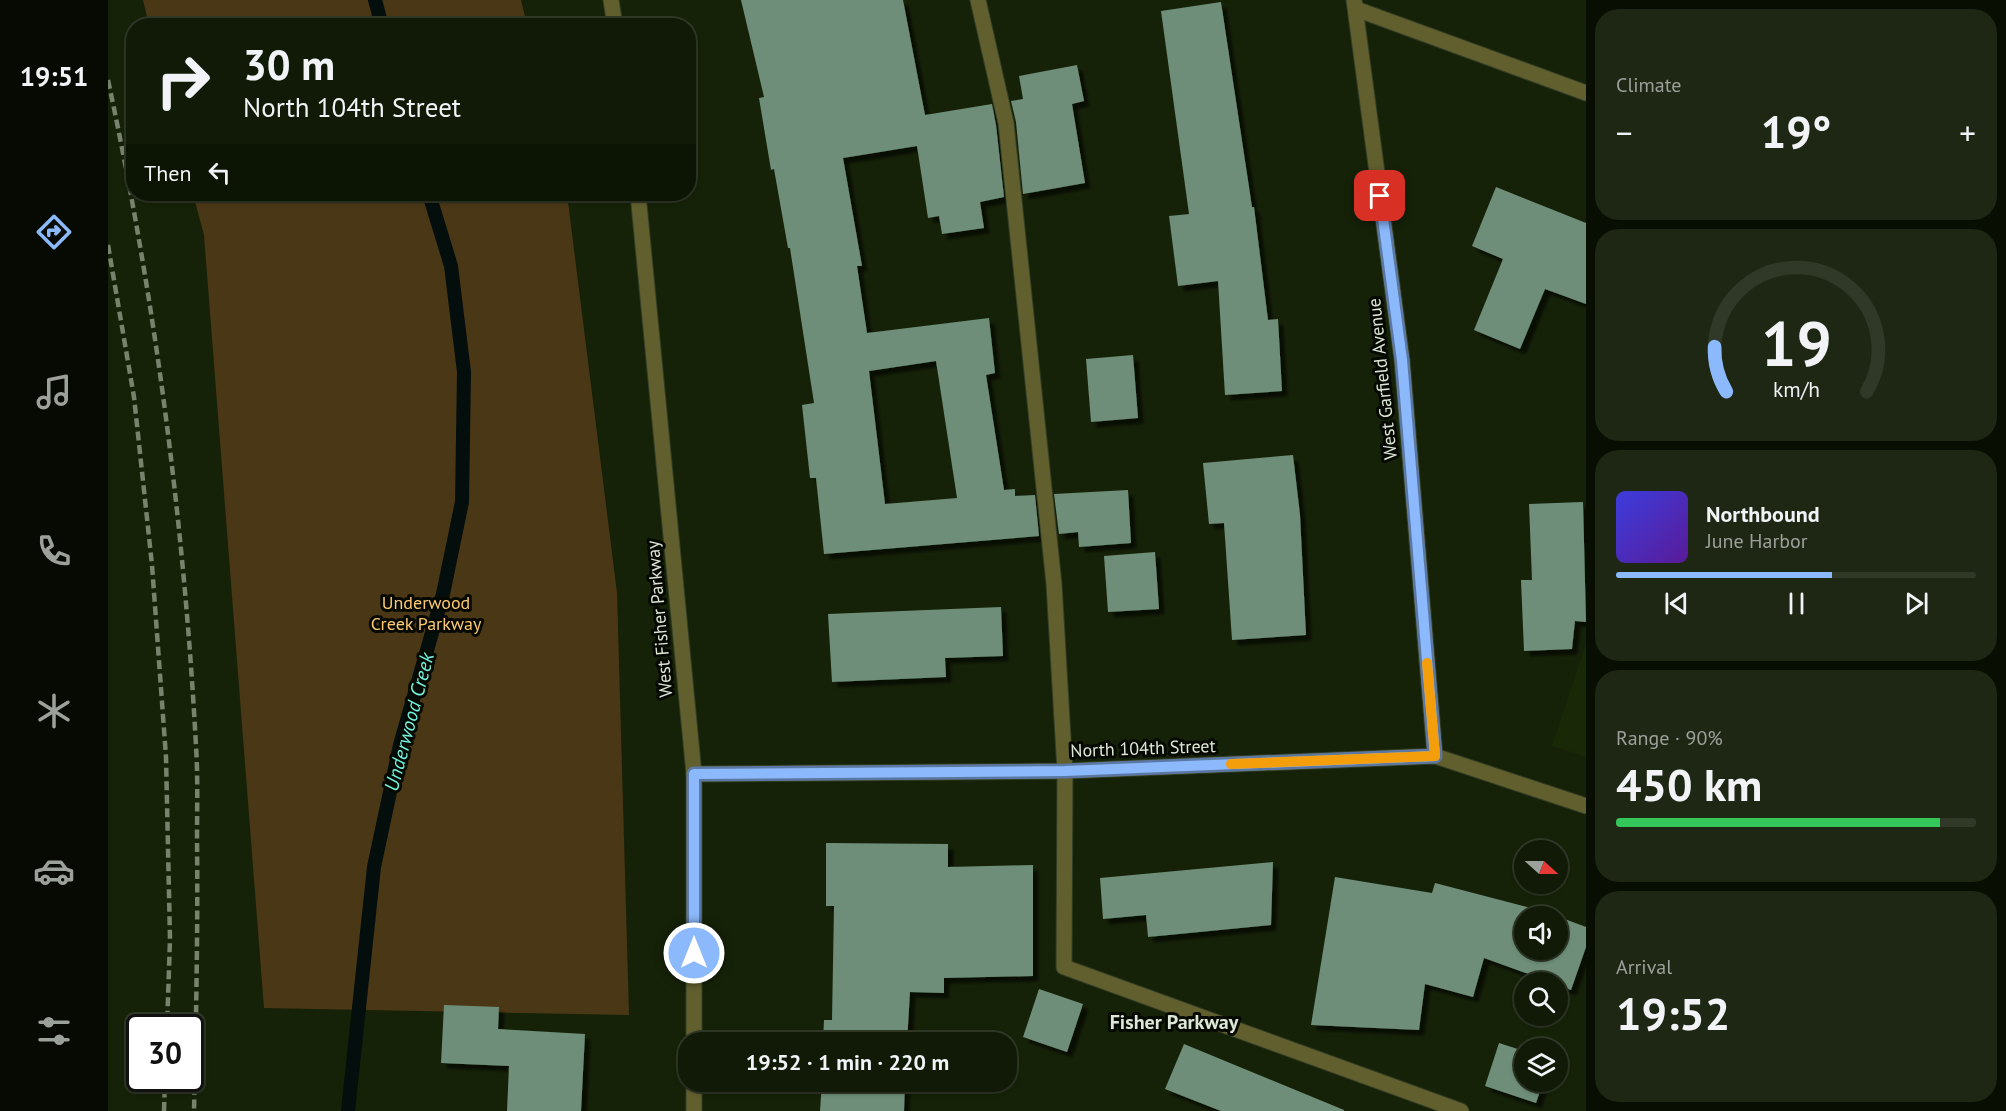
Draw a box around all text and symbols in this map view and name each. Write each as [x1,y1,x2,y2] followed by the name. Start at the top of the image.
[243,37,335,92] text: 30 m
[144,42,222,120] icon: right
[20,59,88,93] text: 19:51
[1616,72,1682,98] text: Climate
[243,90,461,124] text: North 104th Street
[1761,102,1831,160] text: 19°
[1616,111,1633,154] text: −
[1959,111,1976,154] text: +
[203,156,236,189] icon: left
[144,159,191,187] text: Then
[1354,170,1405,221] pin
[1363,179,1396,212] icon: arrive
[33,211,75,253] icon: directions
[1362,297,1402,461] street label: West Garfield Avenue
[1761,302,1831,383] text: 19
[33,371,75,413] icon: music
[1772,376,1819,404] text: km/h
[1706,500,1820,528] text: Northbound
[1706,528,1808,554] text: June Harbor
[33,530,75,572] icon: phone
[641,539,677,698] street label: West Fisher Parkway
[1660,587,1693,620] icon: previous
[1780,587,1813,620] icon: pause
[1900,587,1933,620] icon: next
[371,591,482,635] park label: Underwood Creek Parkway
[378,649,440,794] water label: Underwood Creek
[33,690,75,732] icon: climate
[1616,725,1723,751] text: Range · 90%
[1070,734,1216,762] street label: North 104th Street
[1616,755,1762,813] text: 450 km
[1514,840,1568,894] north arrow
[1514,840,1568,1092] map controls
[33,850,75,892] icon: car
[1514,906,1568,960] button: sound
[662,921,726,985] position arrow
[1616,954,1672,980] text: Arrival
[1514,972,1568,1026] button: search
[1616,984,1730,1042] text: 19:52
[1110,1009,1239,1035] district label: Fisher Parkway
[33,1010,75,1052] icon: filters
[126,1014,204,1092] speed limit sign: 30
[1514,1038,1568,1092] button: layers
[746,1048,949,1076] text: 19:52 · 1 min · 220 m

